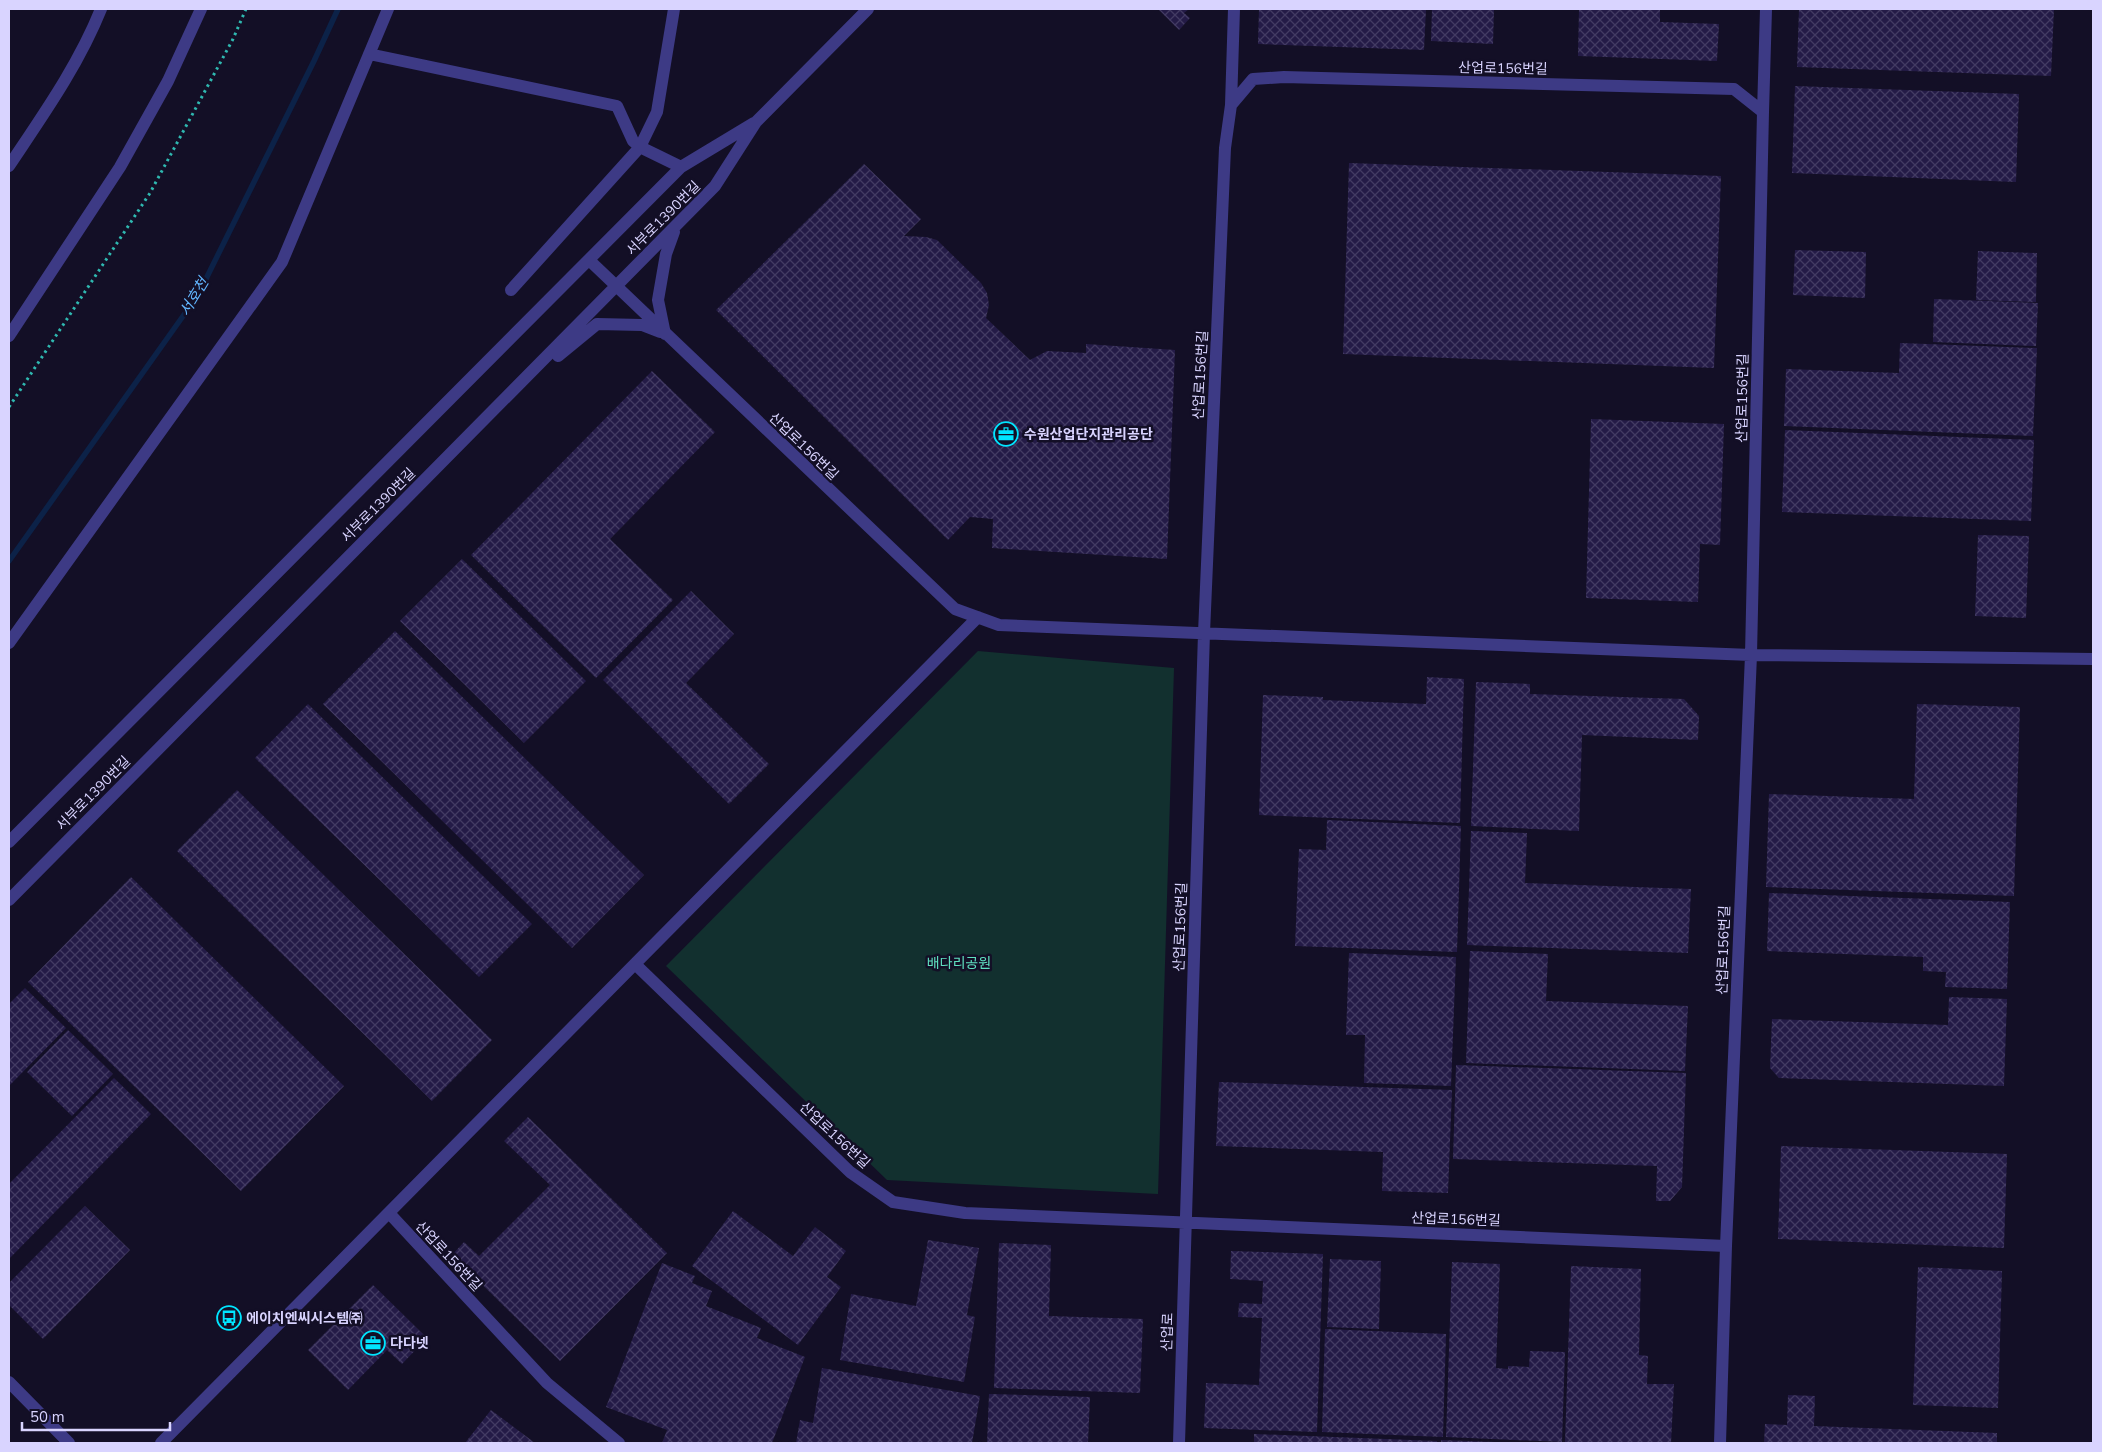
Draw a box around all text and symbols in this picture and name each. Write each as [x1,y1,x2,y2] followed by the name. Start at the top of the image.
[1458,58,1548,79] street label: 산업로156번길
[622,177,705,260] street label: 서부로1390번길
[175,272,214,320] water label: 서호천
[1189,330,1212,420] street label: 산업로156번길
[1732,353,1753,443] street label: 산업로156번길
[765,408,842,484] street label: 산업로156번길
[993,421,1019,447] office icon: 수원산업단지관리공단
[1024,425,1153,444] place label: 수원산업단지관리공단
[337,464,420,547] street label: 서부로1390번길
[52,752,135,835] street label: 서부로1390번길
[1169,882,1192,972] street label: 산업로156번길
[1712,905,1735,995] street label: 산업로156번길
[927,954,991,973] park label: 배다리공원
[795,1098,874,1173] street label: 산업로156번길
[1411,1208,1501,1231] street label: 산업로156번길
[411,1217,486,1296] street label: 산업로156번길
[216,1305,242,1331] bus stop icon: 에이치엔씨시스템㈜
[246,1309,363,1328] place label: 에이치엔씨시스템㈜
[1157,1312,1178,1352] street label: 산업로
[360,1330,386,1356] office icon: 다다넷
[390,1334,429,1353] place label: 다다넷
[22,1400,170,1432] scale bar
[30,1407,65,1427] text: 50 m

